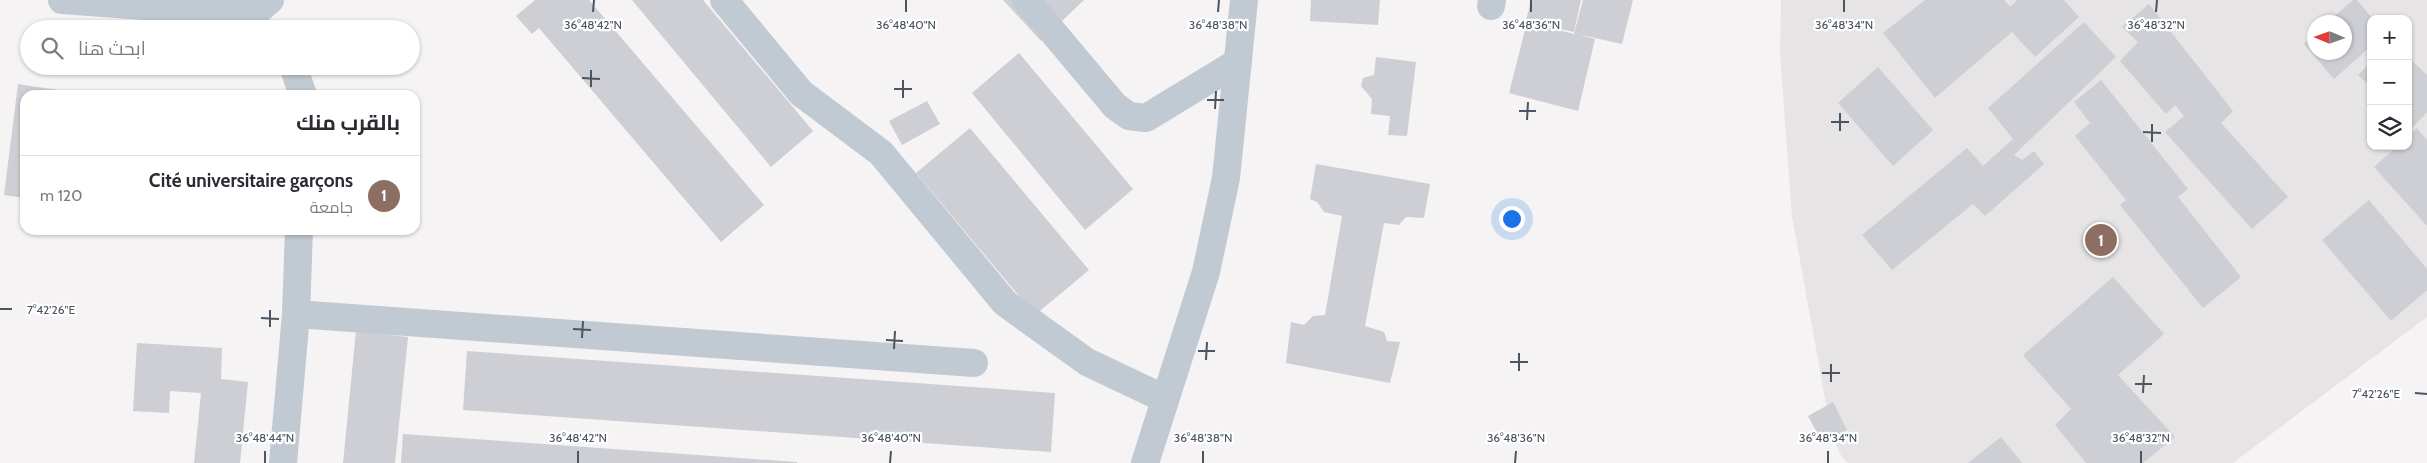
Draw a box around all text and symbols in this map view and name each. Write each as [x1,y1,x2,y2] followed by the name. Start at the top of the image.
[2307,15,2352,60] north arrow
[2367,15,2412,150] map controls
[2367,15,2412,60] button: +
[564,17,622,32] text: 36°48'42"N
[876,17,936,32] text: 36°48'40"N
[1189,17,1247,32] text: 36°48'38"N
[1502,17,1560,32] text: 36°48'36"N
[1815,17,1873,32] text: 36°48'34"N
[2127,17,2185,32] text: 36°48'32"N
[20,20,420,75] search box
[38,34,66,62] icon: search
[78,37,146,60] text: ابحث هنا
[2367,60,2412,105] button: −
[2367,105,2412,150] button: layers
[296,110,400,135] text: بالقرب منك
[149,169,353,192] text: Cité universitaire garçons
[40,186,82,205] text: 120 m
[381,186,387,205] text: 1
[310,198,353,217] text: جامعة
[1499,206,1525,232] your location
[2085,221,2117,259] pin: 1
[27,302,75,317] text: 7°42'26"E
[2352,386,2400,401] text: 7°42'26"E
[236,430,294,445] text: 36°48'44"N
[549,430,607,445] text: 36°48'42"N
[861,430,921,445] text: 36°48'40"N
[1174,430,1232,445] text: 36°48'38"N
[1487,430,1545,445] text: 36°48'36"N
[1799,430,1857,445] text: 36°48'34"N
[2112,430,2170,445] text: 36°48'32"N

